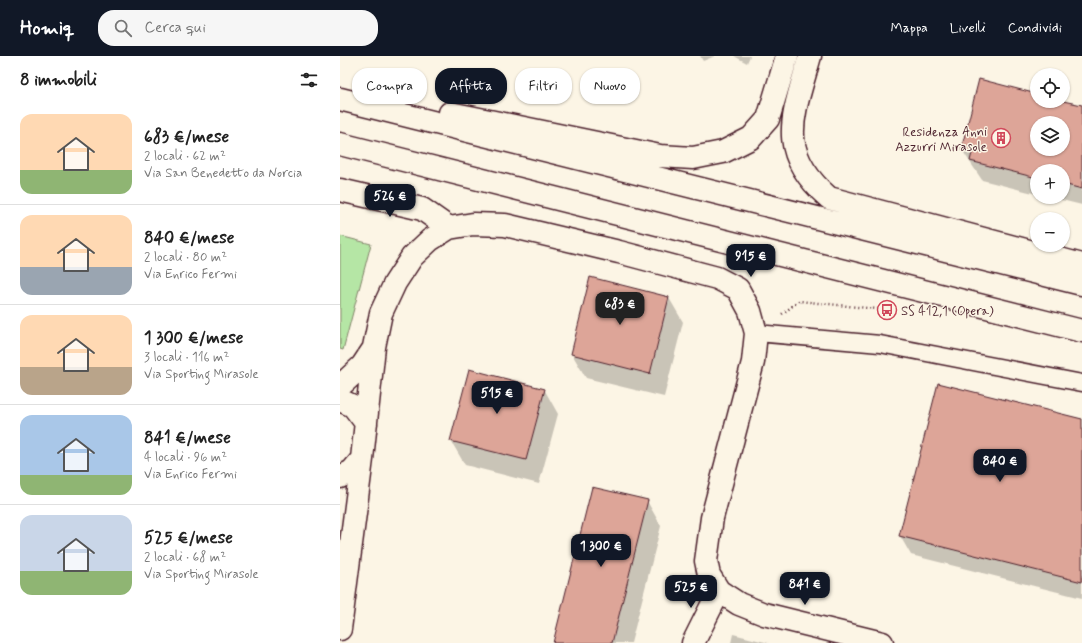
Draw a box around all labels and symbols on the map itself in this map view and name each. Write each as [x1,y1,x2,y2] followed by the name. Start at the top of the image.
[895,124,987,156] place label: Residenza Anni Azzurri Mirasole
[990,127,1012,149] building icon: Residenza Anni Azzurri Mirasole
[362,184,418,218] pin: 526 €
[723,244,779,278] pin: 915 €
[592,292,648,326] pin: 683 €
[876,299,898,321] bus stop icon: SS 412,1 (Opera)
[901,303,994,320] place label: SS 412,1 (Opera)
[469,381,525,415] pin: 515 €
[972,449,1028,483] pin: 840 €
[564,534,638,568] pin: 1 300 €
[777,572,833,606] pin: 841 €
[663,575,719,609] pin: 525 €

